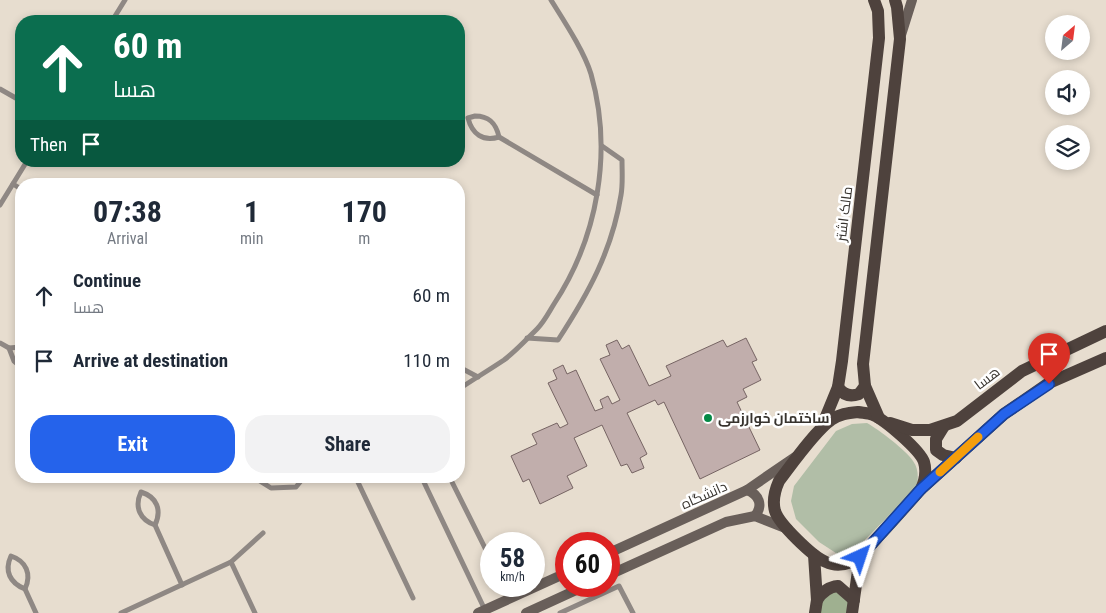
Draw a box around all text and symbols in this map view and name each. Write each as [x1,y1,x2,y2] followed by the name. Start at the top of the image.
[1045,15,1090,60] north arrow
[1045,15,1090,170] map controls
[113,26,182,67] text: 60 m
[30,35,95,100] icon: ahead
[1045,70,1090,115] button: sound
[113,77,156,102] text: هسا
[1045,125,1090,170] button: layers
[77,130,105,158] icon: arrive
[30,133,67,156] text: Then
[833,186,855,243] street label: مالک اشتر
[93,194,162,229] text: 07:38
[244,194,259,229] text: 1
[341,194,387,229] text: 170
[107,229,148,248] text: Arrival
[240,229,263,248] text: min
[358,229,370,248] text: m
[73,269,141,292] text: Continue
[30,282,58,310] icon: ahead
[413,284,450,307] text: 60 m
[73,298,104,317] text: هسا
[1028,333,1070,384] pin
[1035,340,1063,368] icon: arrive
[30,347,58,375] icon: arrive
[73,349,228,372] text: Arrive at destination
[403,349,450,372] text: 110 m
[971,363,1003,393] street label: هسا
[718,410,829,427] place label: ساختمان خوارزمی
[702,412,714,424] marker: ساختمان خوارزمی
[30,415,235,473] button: Exit
[245,415,450,473] button: Share
[679,478,729,512] street label: دانشگاه
[833,530,885,582] position arrow
[555,532,620,597] speed limit sign: 60
[500,544,525,573] text: 58
[500,570,525,584] text: km/h

